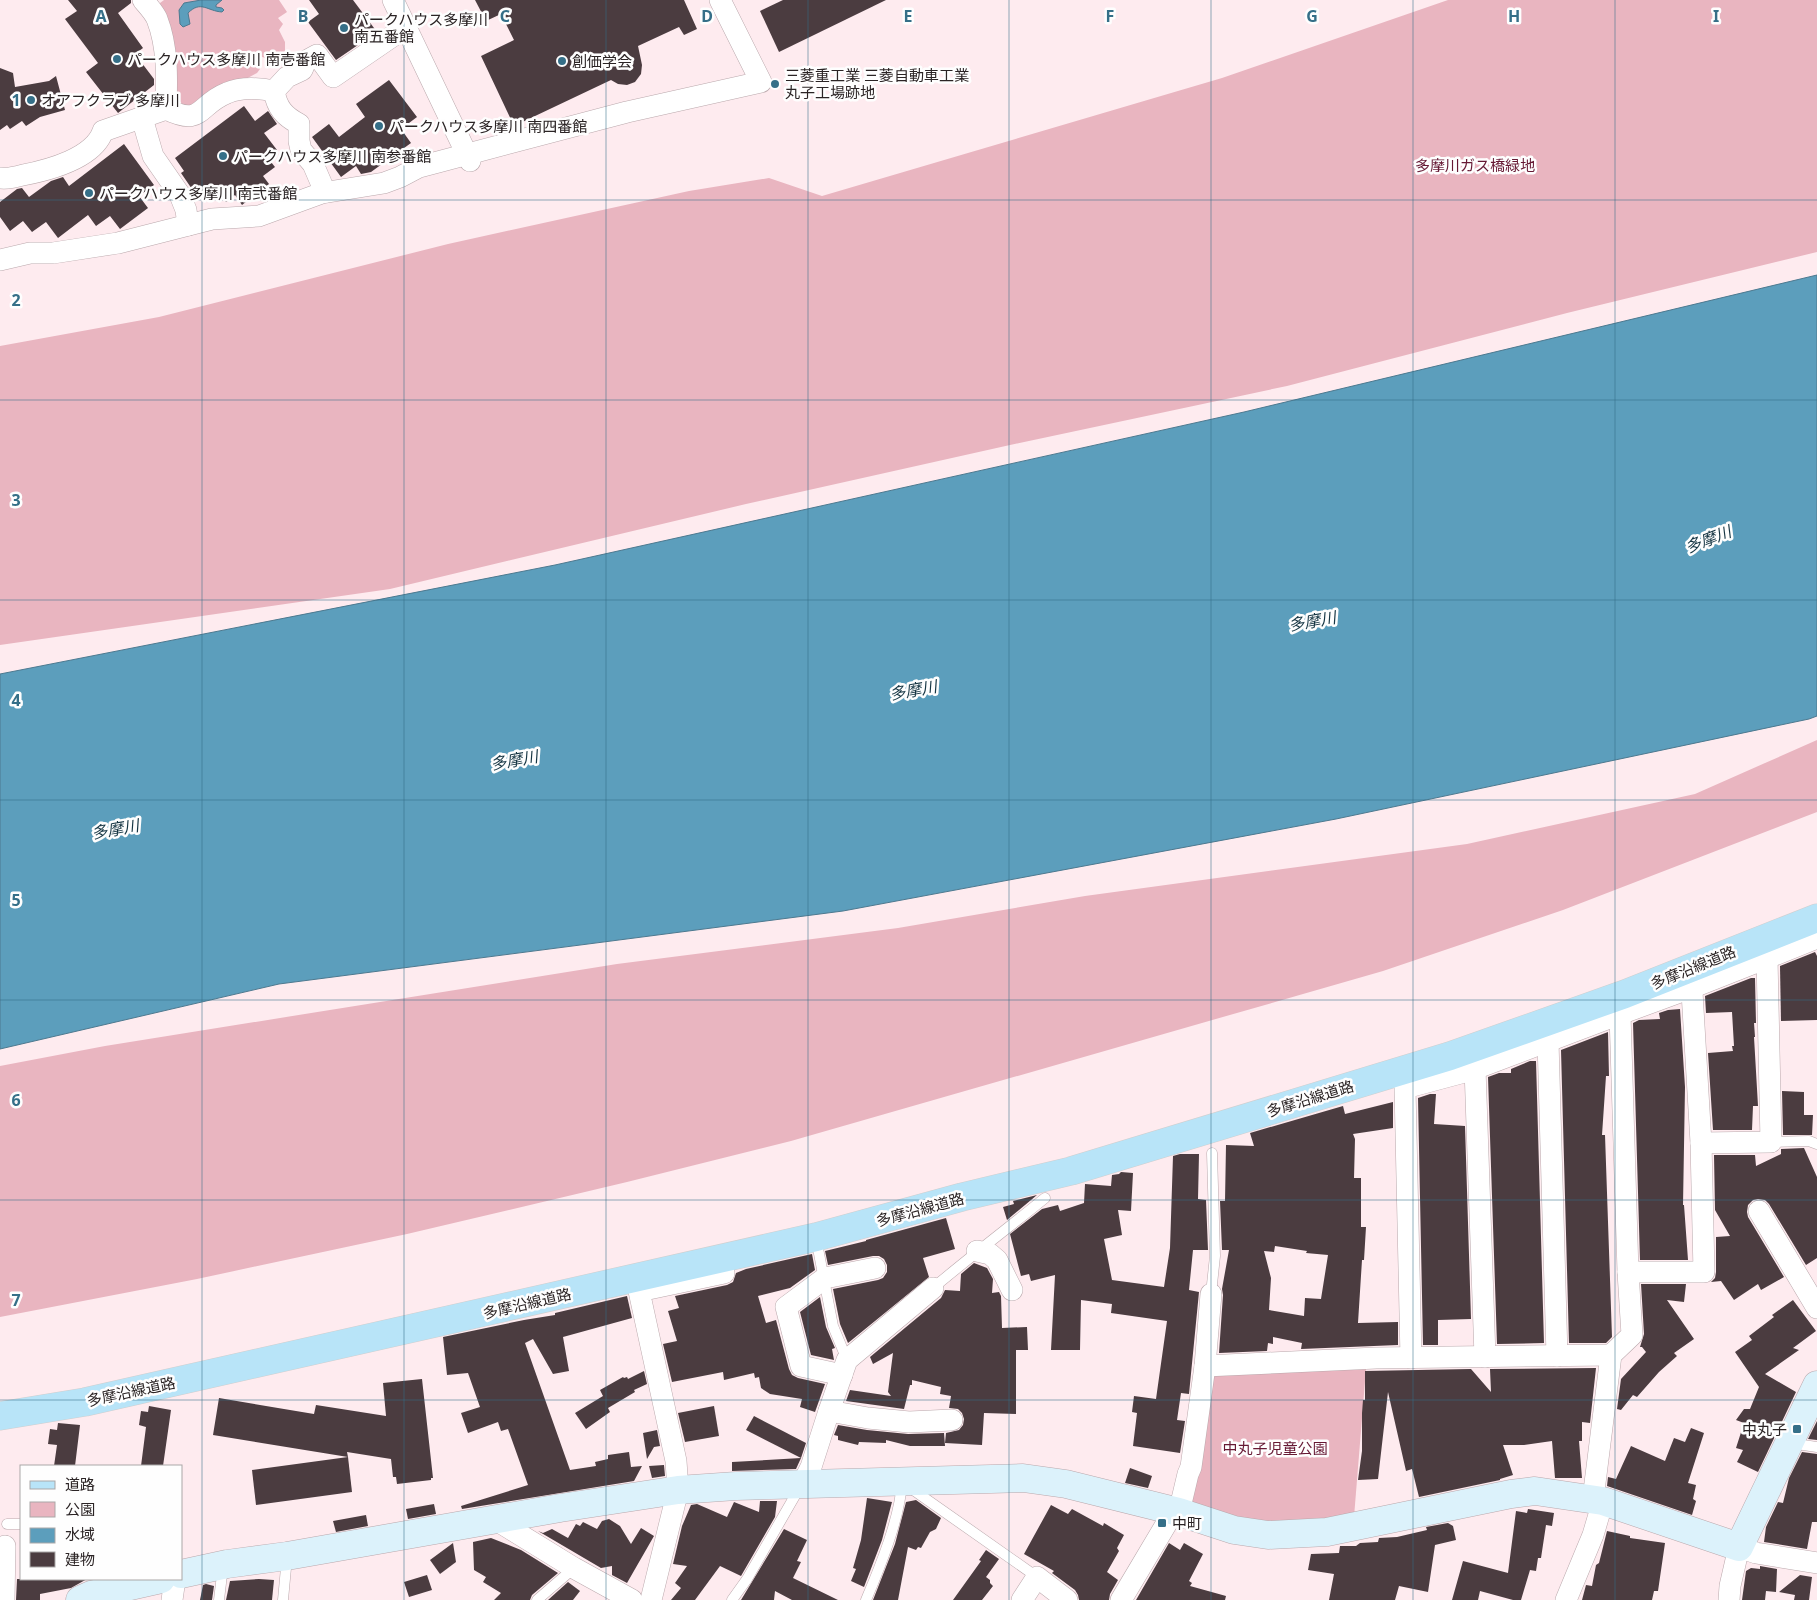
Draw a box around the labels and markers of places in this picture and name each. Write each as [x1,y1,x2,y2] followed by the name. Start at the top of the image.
[354,9,488,46] place label: パークハウス多摩川 南五番館
[338,22,350,34] marker: パークハウス多摩川 南五番館
[127,49,325,69] place label: パークハウス多摩川 南壱番館
[572,51,632,71] place label: 創価学会
[111,53,123,65] marker: パークハウス多摩川 南壱番館
[556,55,568,67] marker: 創価学会
[785,65,969,102] place label: 三菱重工業 三菱自動車工業 丸子工場跡地
[769,78,781,90] marker: 三菱重工業 三菱自動車工業 丸子工場跡地
[41,90,180,110] place label: オアフクラブ 多摩川
[25,94,37,106] marker: オアフクラブ 多摩川
[389,116,587,136] place label: パークハウス多摩川 南四番館
[373,120,385,132] marker: パークハウス多摩川 南四番館
[233,146,431,166] place label: パークハウス多摩川 南参番館
[217,150,229,162] marker: パークハウス多摩川 南参番館
[99,183,297,203] place label: パークハウス多摩川 南弐番館
[83,187,95,199] marker: パークハウス多摩川 南弐番館
[1742,1419,1787,1439] place label: 中丸子
[1791,1423,1803,1435] marker: 中丸子
[1172,1513,1202,1533] place label: 中町
[1156,1517,1168,1529] marker: 中町

